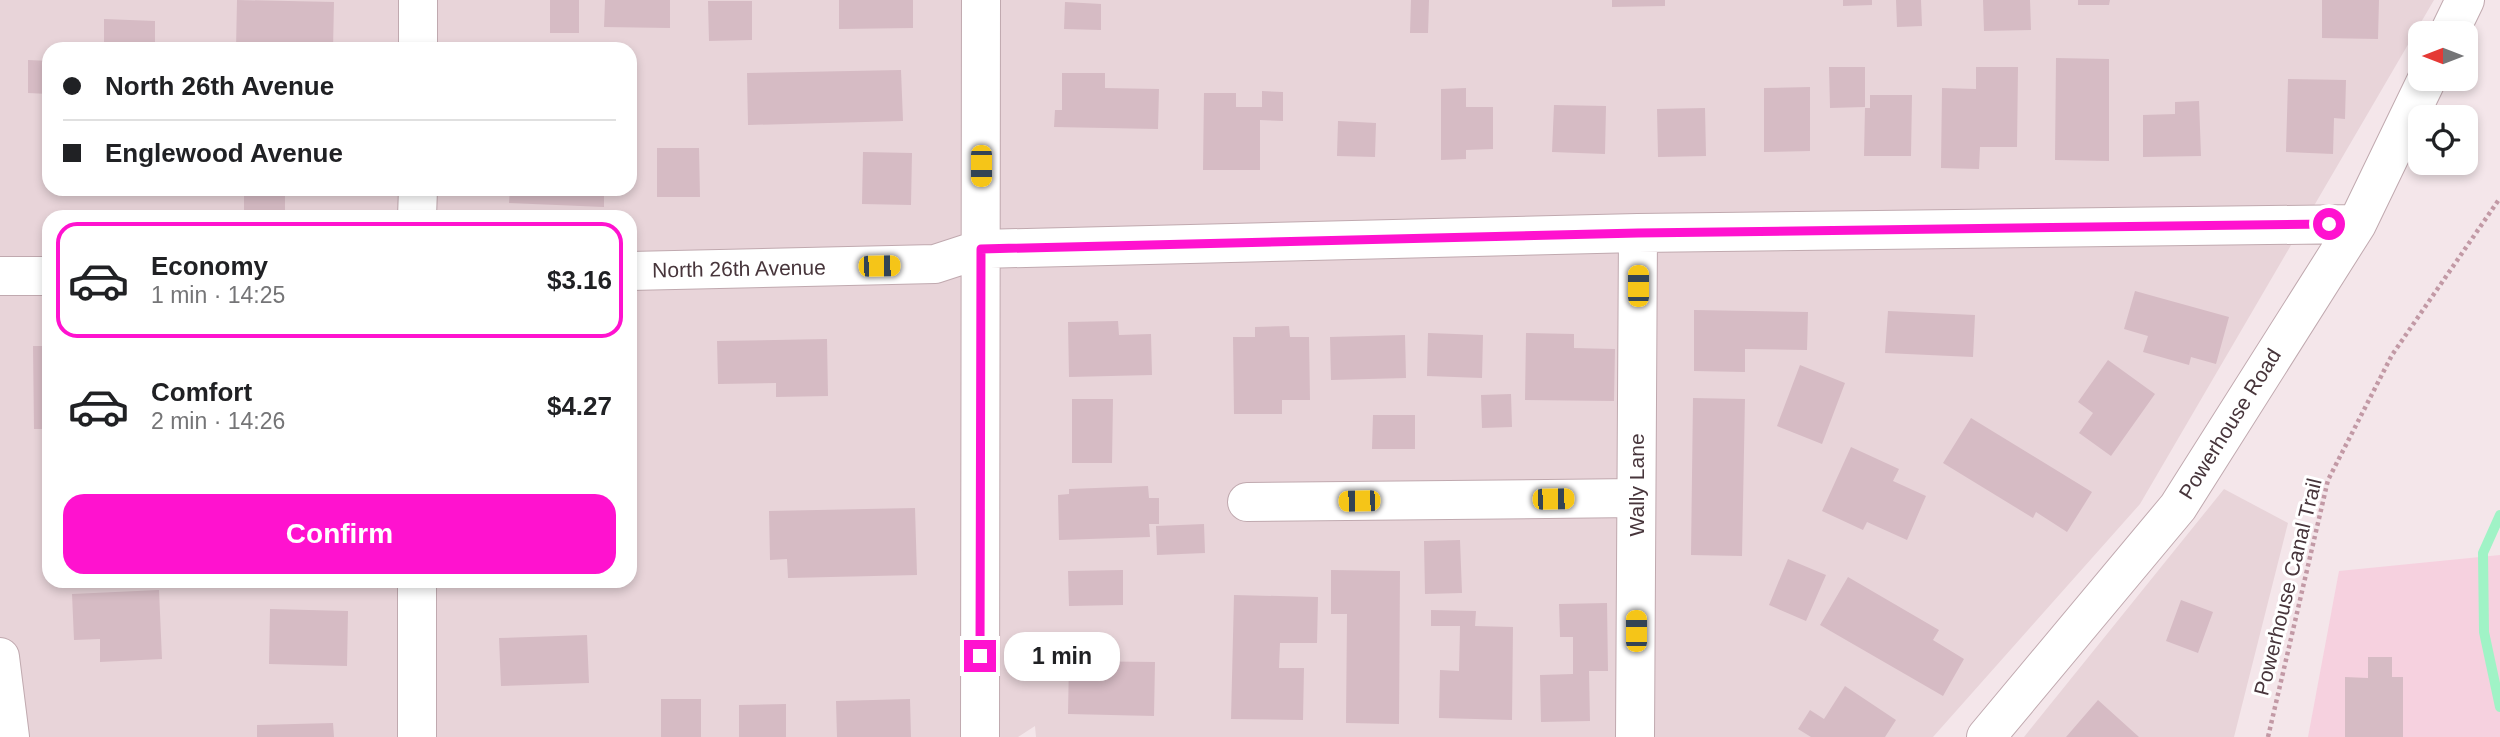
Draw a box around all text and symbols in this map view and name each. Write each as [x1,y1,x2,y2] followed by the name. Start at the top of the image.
[2408,21,2478,91] north arrow
[2408,21,2478,175] map controls
[105,71,334,101] text: North 26th Avenue
[2408,105,2478,175] button: locate
[105,138,343,168] text: Englewood Avenue
[971,145,992,187] car
[2313,208,2345,240] route start
[67,249,130,312] icon: car
[151,251,268,281] text: Economy
[652,255,826,282] street label: North 26th Avenue
[858,255,901,277] car
[547,265,612,295] text: $3.16
[1628,265,1649,307] car
[151,282,285,308] text: 1 min · 14:25
[2174,344,2285,503] street label: Powerhouse Road
[67,375,130,438] icon: car
[151,377,252,407] text: Comfort
[547,391,612,421] text: $4.27
[151,408,285,434] text: 2 min · 14:26
[1625,433,1648,537] street label: Wally Lane
[2249,476,2326,698] street label: Powerhouse Canal Trail
[1532,488,1575,510] car
[1338,490,1381,512] car
[63,494,616,574] button: Confirm
[1626,610,1647,652] car
[1004,632,1120,680] callout: 1 min
[964,640,996,672] route end
[1032,643,1092,669] text: 1 min

